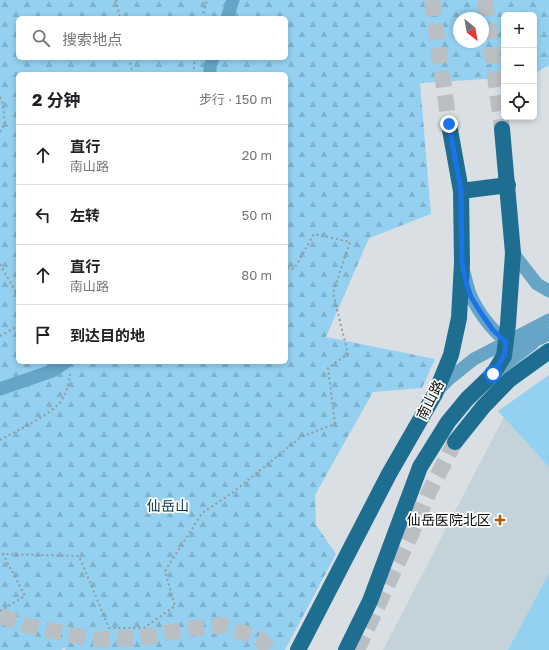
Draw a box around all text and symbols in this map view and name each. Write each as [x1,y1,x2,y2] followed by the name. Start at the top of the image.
[453,12,489,48] north arrow
[501,12,537,120] map controls
[501,12,537,48] button: +
[16,16,288,60] search box
[30,27,52,49] icon: search
[62,30,122,48] text: 搜索地点
[501,48,537,84] button: −
[501,84,537,120] button: locate
[32,89,81,110] text: 2 分钟
[199,91,272,107] text: 步行 · 150 m
[440,115,458,133] route end
[70,137,100,155] text: 直行
[32,144,54,166] icon: ahead
[242,147,272,163] text: 20 m
[70,158,109,174] text: 南山路
[32,204,54,226] icon: left
[70,206,100,224] text: 左转
[242,207,272,223] text: 50 m
[70,257,100,275] text: 直行
[32,264,54,286] icon: ahead
[241,267,272,283] text: 80 m
[70,278,109,294] text: 南山路
[32,324,54,346] icon: arrive
[70,326,145,344] text: 到达目的地
[484,365,502,383] route start
[412,377,447,422] street label: 南山路
[147,497,189,514] park label: 仙岳山
[407,511,491,528] place label: 仙岳医院北区
[494,514,506,526] marker: 仙岳医院北区

